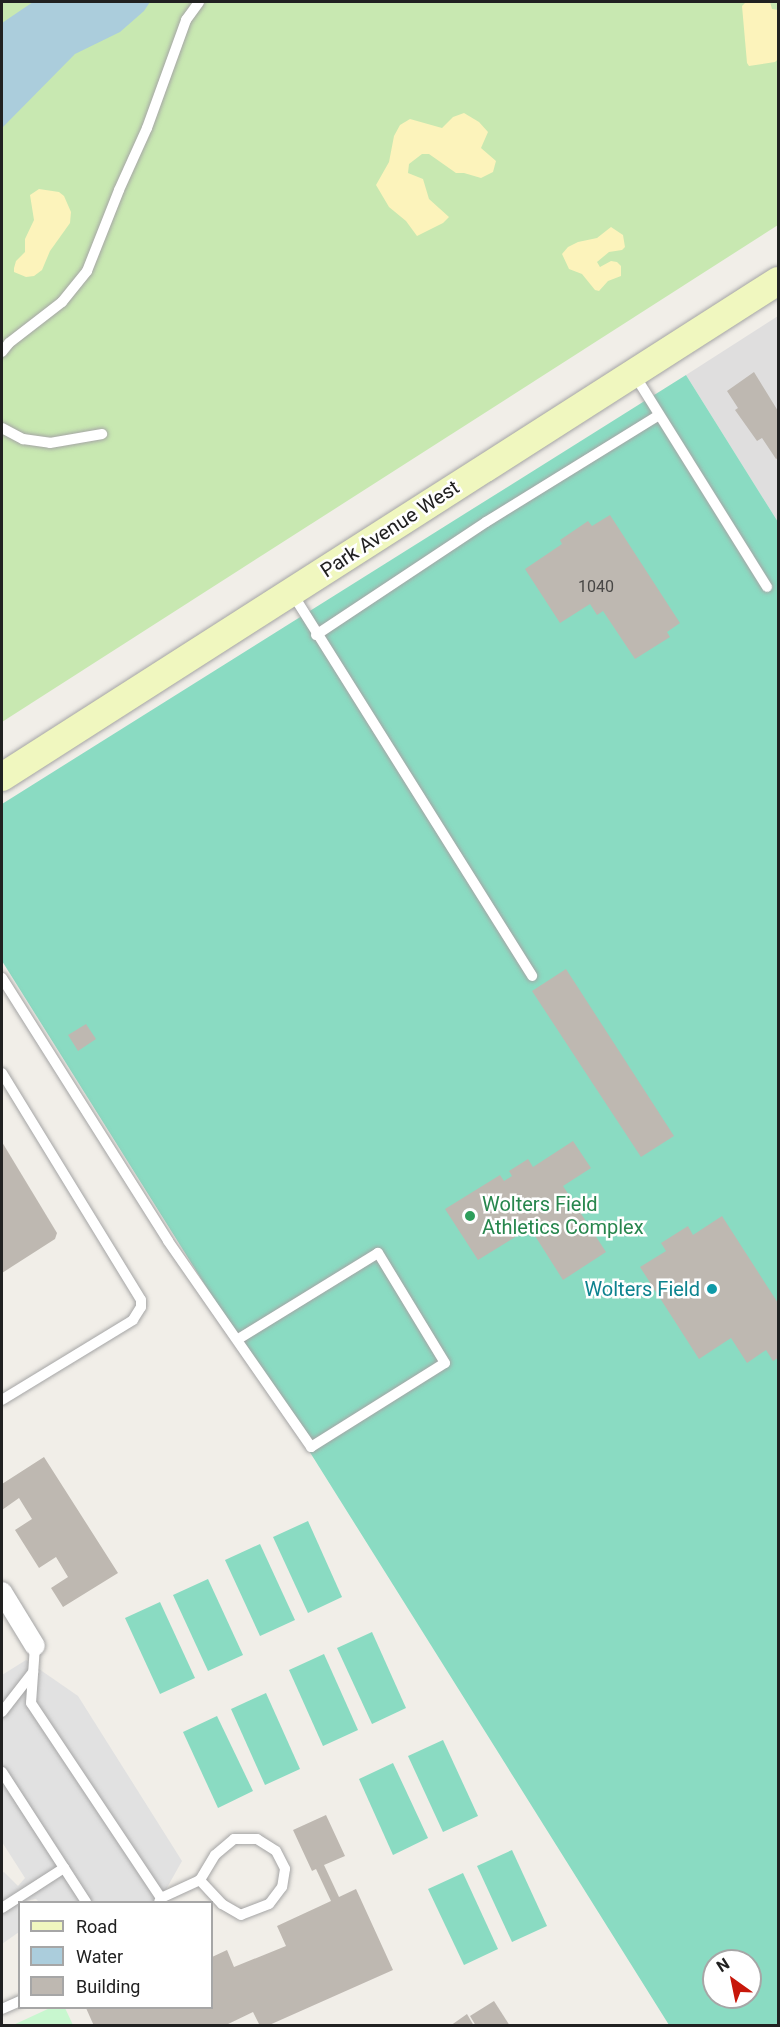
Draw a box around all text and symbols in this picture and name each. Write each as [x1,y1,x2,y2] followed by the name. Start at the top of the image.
[316,475,464,583] street label: Park Avenue West
[578,577,614,597] house number: 1040
[482,1192,644,1239] place label: Wolters Field Athletics Complex
[463,1209,477,1223] marker: Wolters Field Athletics Complex
[584,1277,700,1301] place label: Wolters Field
[705,1282,719,1296] marker: Wolters Field
[18,1901,213,2009] legend
[76,1916,117,1937] text: Road
[76,1946,123,1967] text: Water
[702,1949,762,2009] north arrow
[713,1954,733,1976] text: N
[76,1976,140,1997] text: Building

